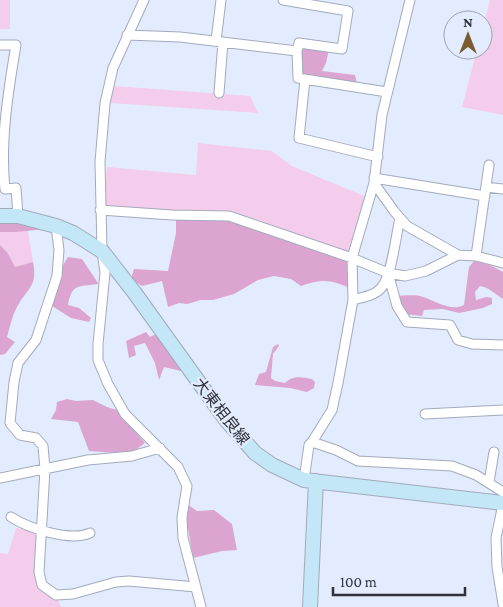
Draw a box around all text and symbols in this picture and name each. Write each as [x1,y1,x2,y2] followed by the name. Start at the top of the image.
[443,10,493,60] north arrow
[463,14,473,30] text: N
[190,375,253,448] street label: 大東相良線
[333,564,466,596] scale bar
[340,574,377,590] text: 100 m

